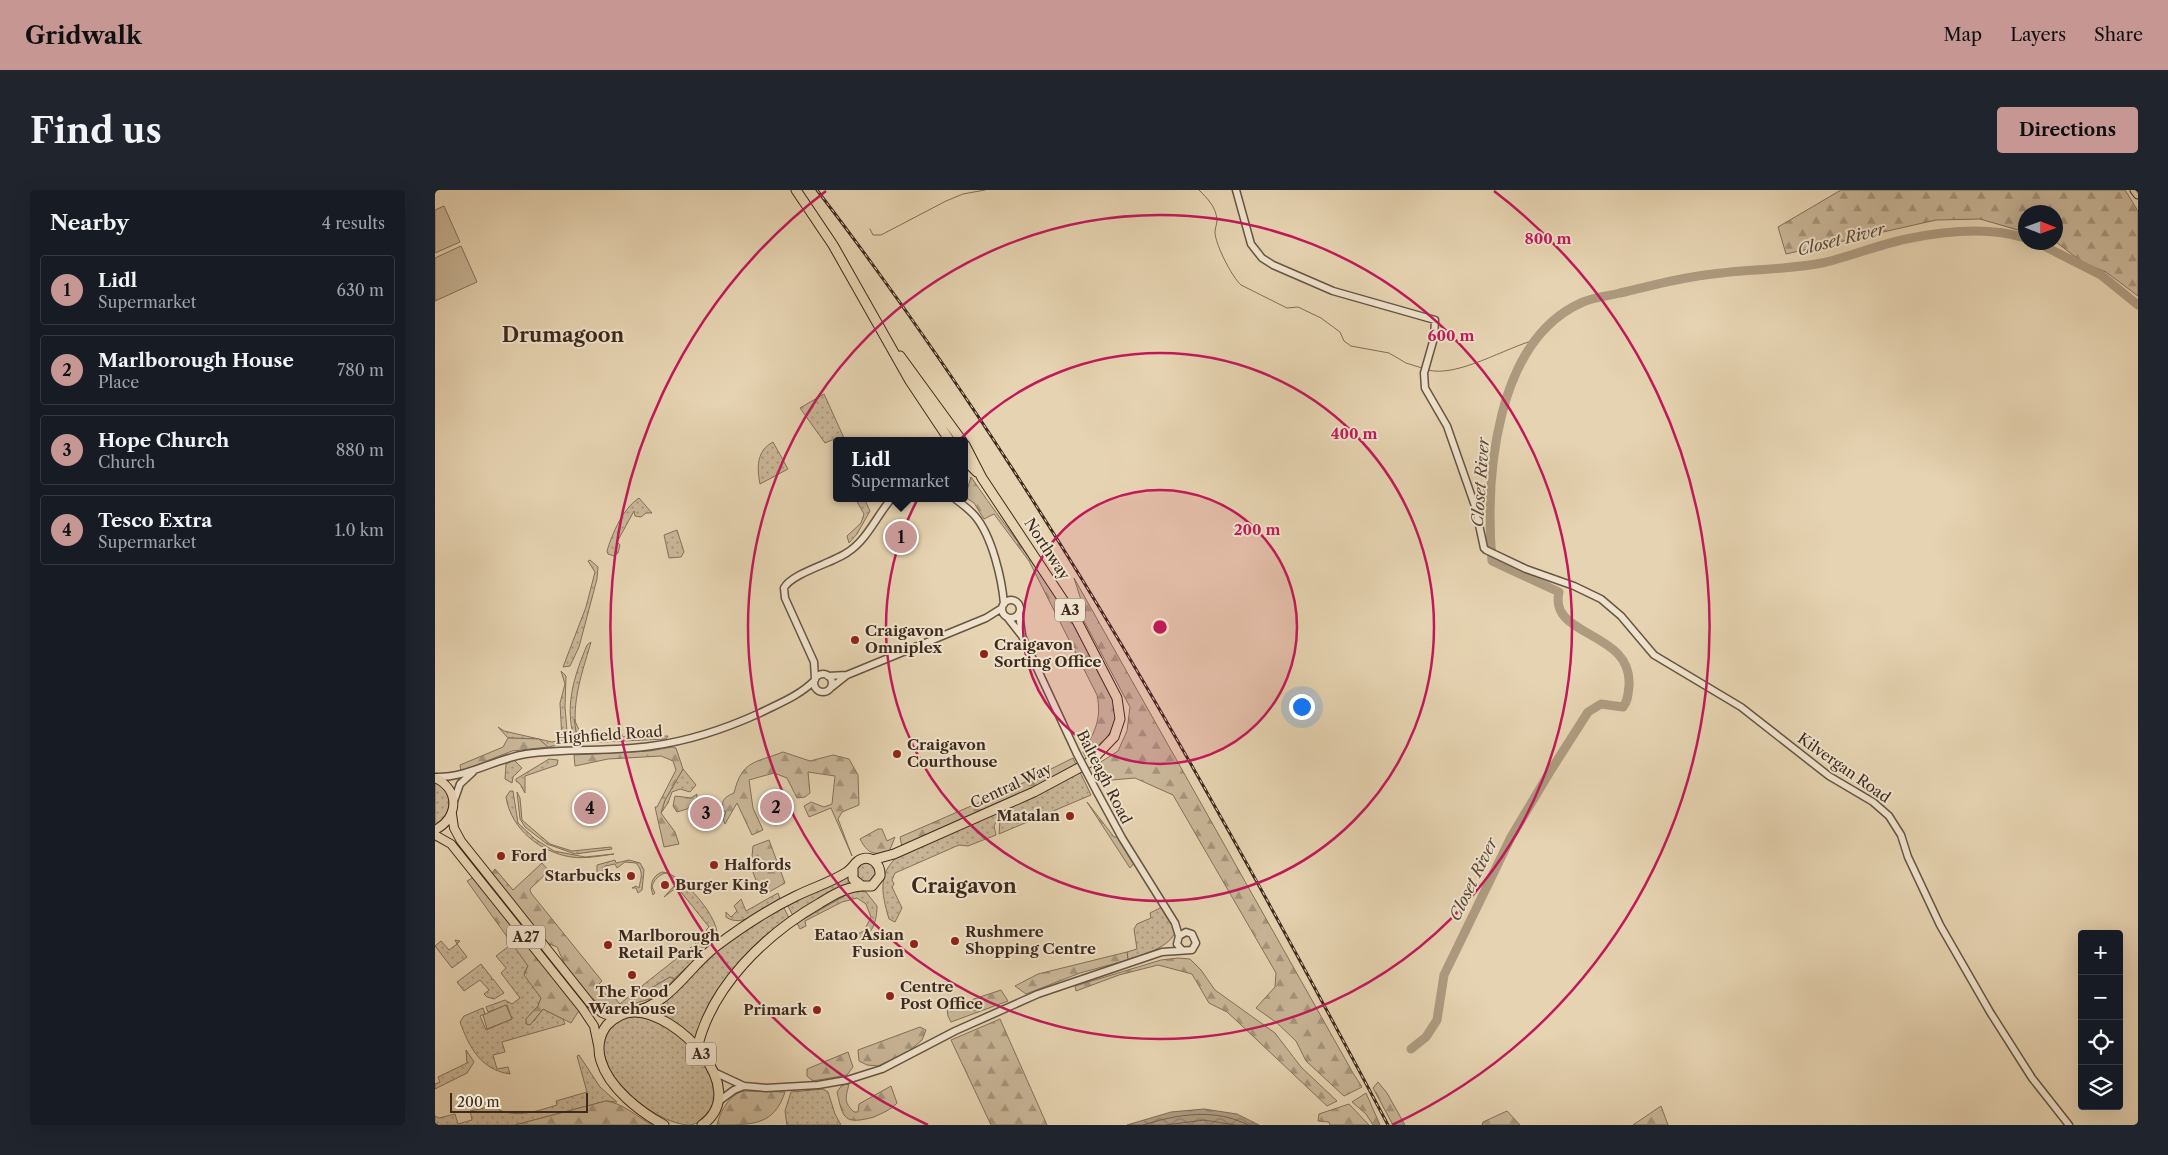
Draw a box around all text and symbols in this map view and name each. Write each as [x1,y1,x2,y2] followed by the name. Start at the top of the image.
[25,21,142,50] text: Gridwalk
[1944,24,1982,46] text: Map
[2010,24,2066,46] text: Layers
[2094,24,2143,46] text: Share
[1997,107,2138,153] button: Directions
[30,109,162,152] text: Find us
[2018,205,2063,250] north arrow
[50,210,129,235] text: Nearby
[322,213,385,233] text: 4 results
[1795,218,1888,260] water label: Closet River
[1524,229,1572,248] text: 800 m
[98,269,137,292] text: Lidl
[63,280,71,300] text: 1
[337,280,384,300] text: 630 m
[98,292,196,312] text: Supermarket
[502,323,625,347] district label: Drumagoon
[1428,326,1474,345] text: 600 m
[98,349,294,372] text: Marlborough House
[62,360,72,380] text: 2
[337,360,384,380] text: 780 m
[98,372,139,392] text: Place
[1331,424,1377,443] text: 400 m
[98,429,229,452] text: Hope Church
[1467,435,1493,527] water label: Closet River
[833,437,968,502] popup
[62,440,72,460] text: 3
[336,440,384,460] text: 880 m
[851,448,891,471] text: Lidl
[98,452,155,472] text: Church
[851,471,950,491] text: Supermarket
[98,509,212,532] text: Tesco Extra
[1020,514,1075,584] street label: Northway
[885,518,917,556] pin: 1
[62,520,72,540] text: 4
[335,520,384,540] text: 1.0 km
[1234,520,1280,539] text: 200 m
[98,532,196,552] text: Supermarket
[1055,598,1085,622] road number: A3
[1151,618,1169,636] centre of rings
[865,621,945,657] place label: Craigavon Omniplex
[849,634,861,646] marker: Craigavon Omniplex
[994,635,1101,671] place label: Craigavon Sorting Office
[978,648,990,660] marker: Craigavon Sorting Office
[1289,694,1315,720] your location
[555,721,663,748] street label: Highfield Road
[1073,727,1136,827] street label: Balteagh Road
[1794,729,1894,807] street label: Kilvergan Road
[907,735,998,771] place label: Craigavon Courthouse
[891,748,903,760] marker: Craigavon Courthouse
[967,758,1055,813] street label: Central Way
[760,788,792,826] pin: 2
[574,789,606,827] pin: 4
[690,794,722,832] pin: 3
[997,806,1061,825] place label: Matalan
[1064,810,1076,822] marker: Matalan
[1444,833,1502,924] water label: Closet River
[511,846,547,865] place label: Ford
[495,850,507,862] marker: Ford
[724,855,791,874] place label: Halfords
[708,859,720,871] marker: Halfords
[545,866,621,885] place label: Starbucks
[625,870,637,882] marker: Starbucks
[911,874,1017,898] district label: Craigavon
[675,875,768,894] place label: Burger King
[659,879,671,891] marker: Burger King
[965,922,1096,958] place label: Rushmere Shopping Centre
[814,925,905,961] place label: Eatao Asian Fusion
[507,926,545,949] road number: A27
[618,926,721,962] place label: Marlborough Retail Park
[2078,930,2123,1110] map controls
[2078,930,2123,975] button: +
[949,935,961,947] marker: Rushmere Shopping Centre
[908,938,920,950] marker: Eatao Asian Fusion
[602,939,614,951] marker: Marlborough Retail Park
[626,969,638,981] marker: The Food Warehouse
[2078,975,2123,1020] button: −
[900,977,983,1013] place label: Centre Post Office
[587,982,676,1018] place label: The Food Warehouse
[884,990,896,1002] marker: Centre Post Office
[743,1000,808,1019] place label: Primark
[811,1004,823,1016] marker: Primark
[2078,1020,2123,1065] button: locate
[686,1042,716,1066] road number: A3
[2078,1065,2123,1110] button: layers
[450,1090,587,1113] scale bar
[457,1093,500,1111] text: 200 m

